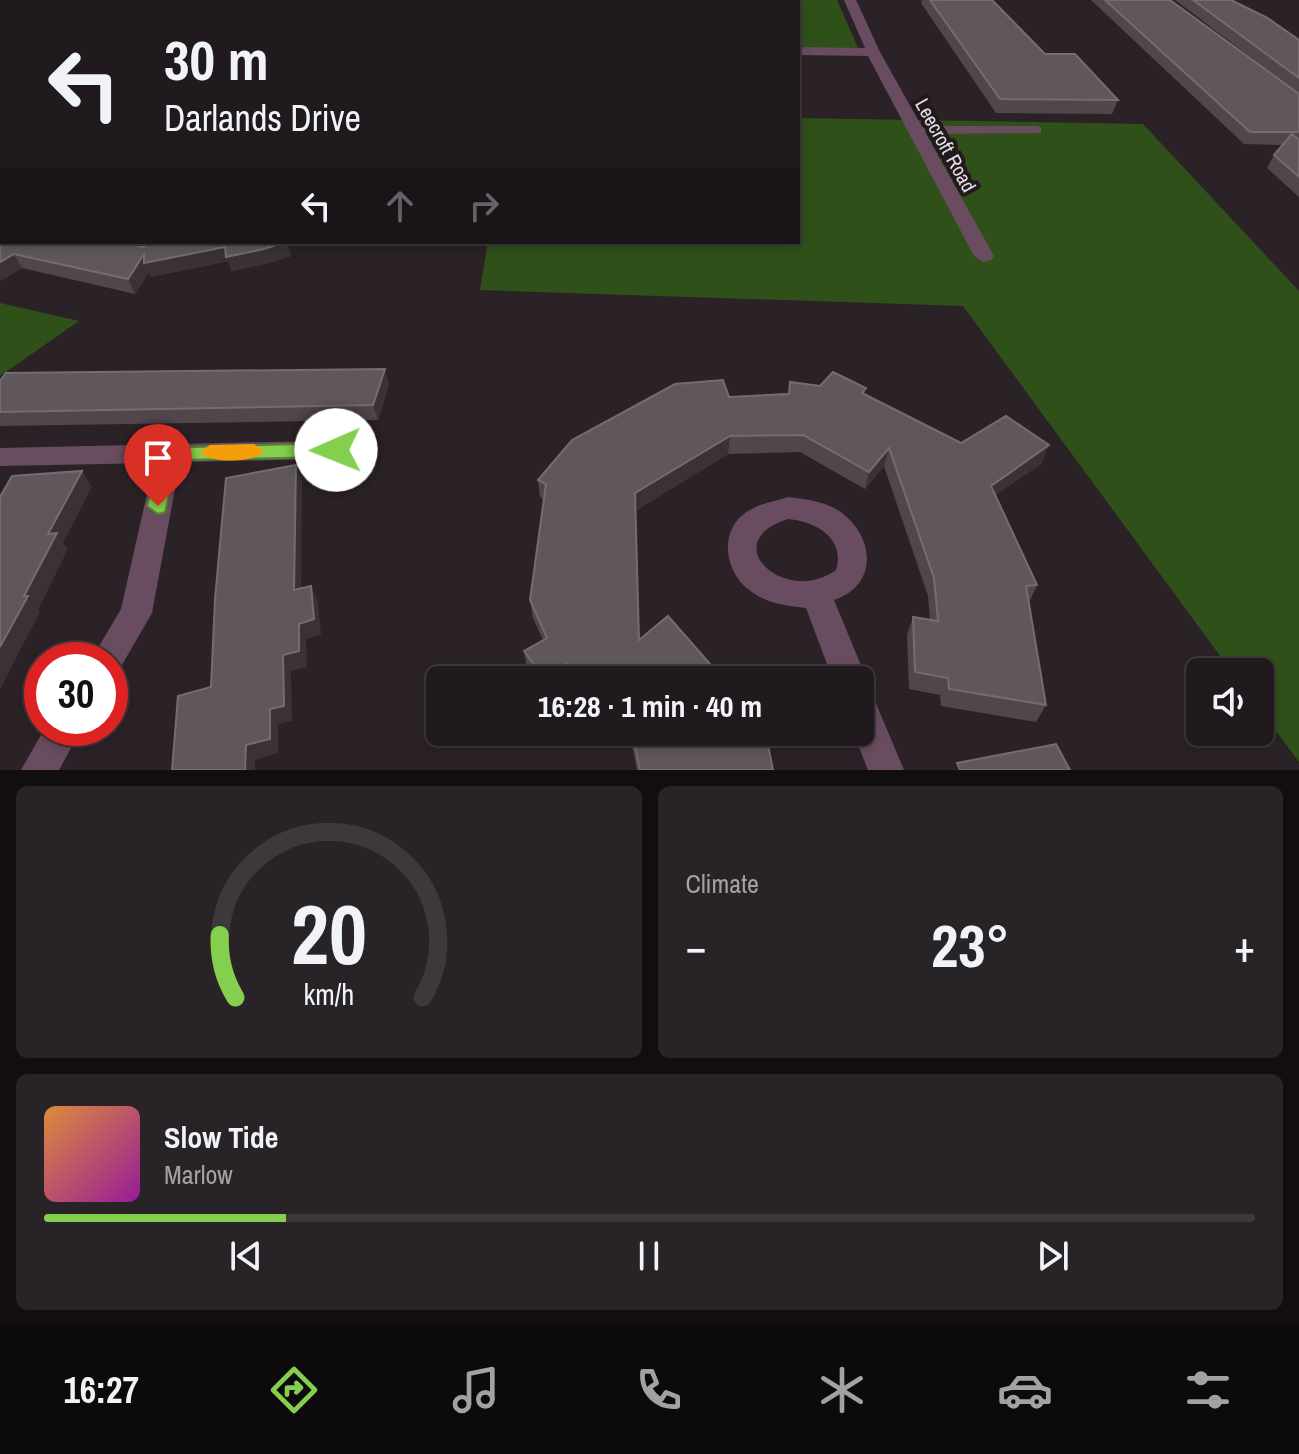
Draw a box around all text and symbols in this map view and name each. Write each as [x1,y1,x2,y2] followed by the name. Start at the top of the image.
[164,22,269,97] text: 30 m
[32,32,136,136] icon: left
[909,93,983,197] street label: Leecroft Road
[164,94,361,142] text: Darlands Drive
[294,184,338,228] icon: left
[378,184,422,228] icon: ahead
[462,184,506,228] icon: right
[294,408,378,492] position arrow
[124,424,192,506] pin
[136,436,180,480] icon: arrive
[24,642,128,746] speed limit sign: 30
[1186,658,1274,746] map controls
[1186,658,1274,746] button: sound
[538,686,762,726] text: 16:28 · 1 min · 40 m
[686,866,759,901] text: Climate
[291,878,367,990] text: 20
[931,905,1010,986] text: 23°
[686,916,707,976] text: −
[1234,916,1255,976] text: +
[303,975,354,1014] text: km/h
[164,1117,278,1157] text: Slow Tide
[164,1157,233,1192] text: Marlow
[224,1234,268,1278] icon: previous
[627,1234,671,1278] icon: pause
[1031,1234,1075,1278] icon: next
[266,1362,322,1418] icon: directions
[448,1362,504,1418] icon: music
[631,1362,687,1418] icon: phone
[814,1362,870,1418] icon: climate
[997,1362,1053,1418] icon: car
[1180,1362,1236,1418] icon: filters
[63,1366,139,1414] text: 16:27

